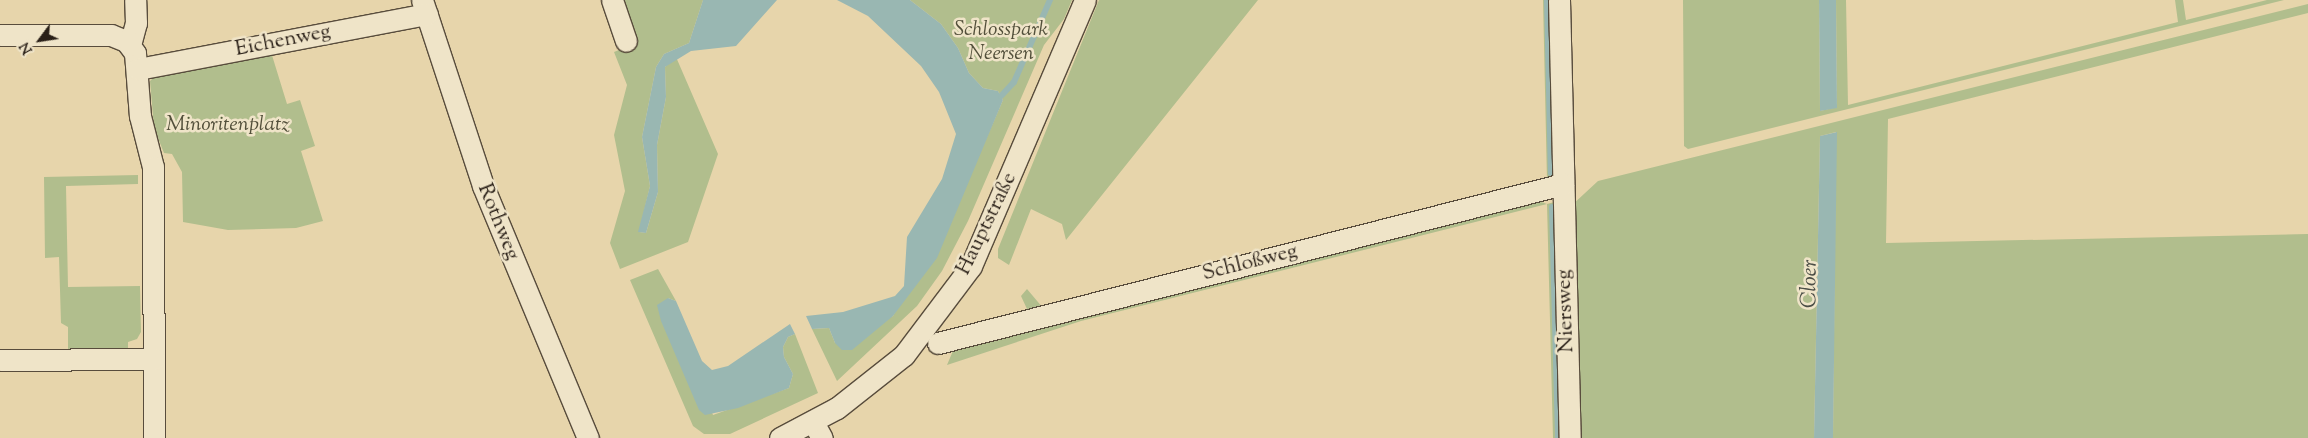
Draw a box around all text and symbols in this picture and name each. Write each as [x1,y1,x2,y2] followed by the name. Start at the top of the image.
[15,15,65,65] north arrow
[954,17,1048,67] park label: Schlosspark Neersen
[233,19,333,63] street label: Eichenweg
[16,38,39,58] text: N
[166,112,290,138] park label: Minoritenplatz
[951,169,1023,279] street label: Hauptstraße
[471,180,525,264] street label: Rothweg
[1200,239,1300,287] street label: Schloßweg
[1797,259,1825,309] water label: Cloer
[1552,269,1580,353] street label: Niersweg

